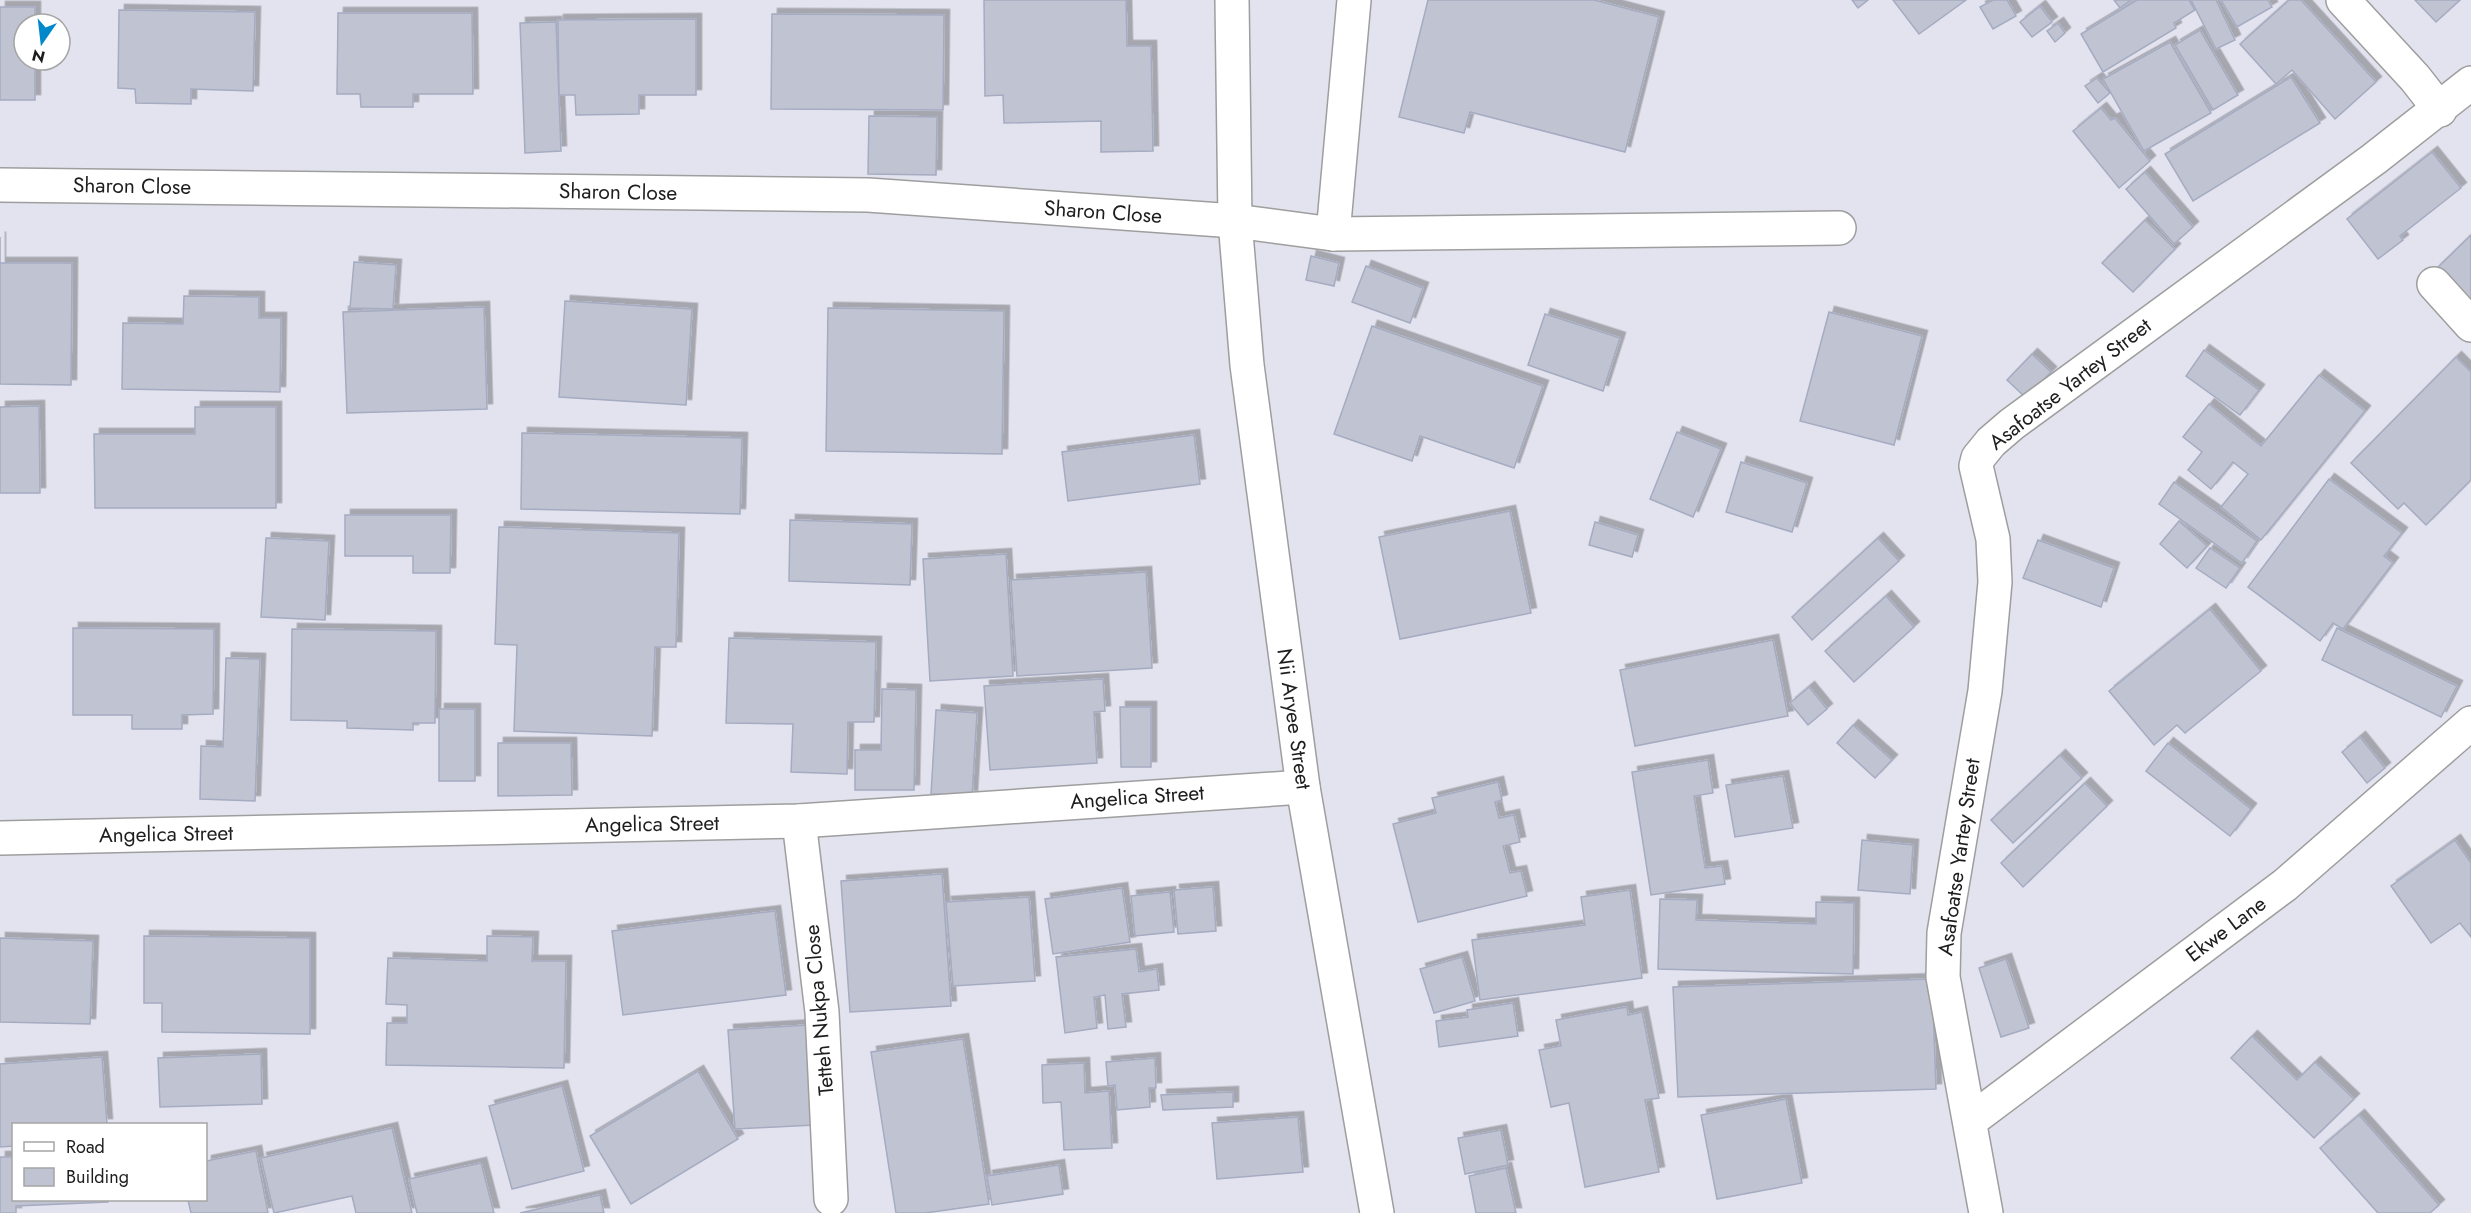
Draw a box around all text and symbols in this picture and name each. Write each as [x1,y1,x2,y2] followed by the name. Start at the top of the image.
[12,12,72,72] north arrow
[30,43,47,69] text: N
[73,170,192,202] street label: Sharon Close
[559,176,678,208] street label: Sharon Close
[1043,193,1163,231] street label: Sharon Close
[1982,311,2158,457] street label: Asafoatse Yartey Street
[1269,647,1319,791] street label: Nii Aryee Street
[1930,756,1988,958] street label: Asafoatse Yartey Street
[1069,777,1205,817] street label: Angelica Street
[584,808,720,840] street label: Angelica Street
[98,818,234,850] street label: Angelica Street
[2180,889,2273,969] street label: Ekwe Lane
[797,923,841,1097] street label: Tetteh Nukpa Close
[12,1123,207,1201] legend
[66,1134,105,1160] text: Road
[66,1164,129,1190] text: Building

